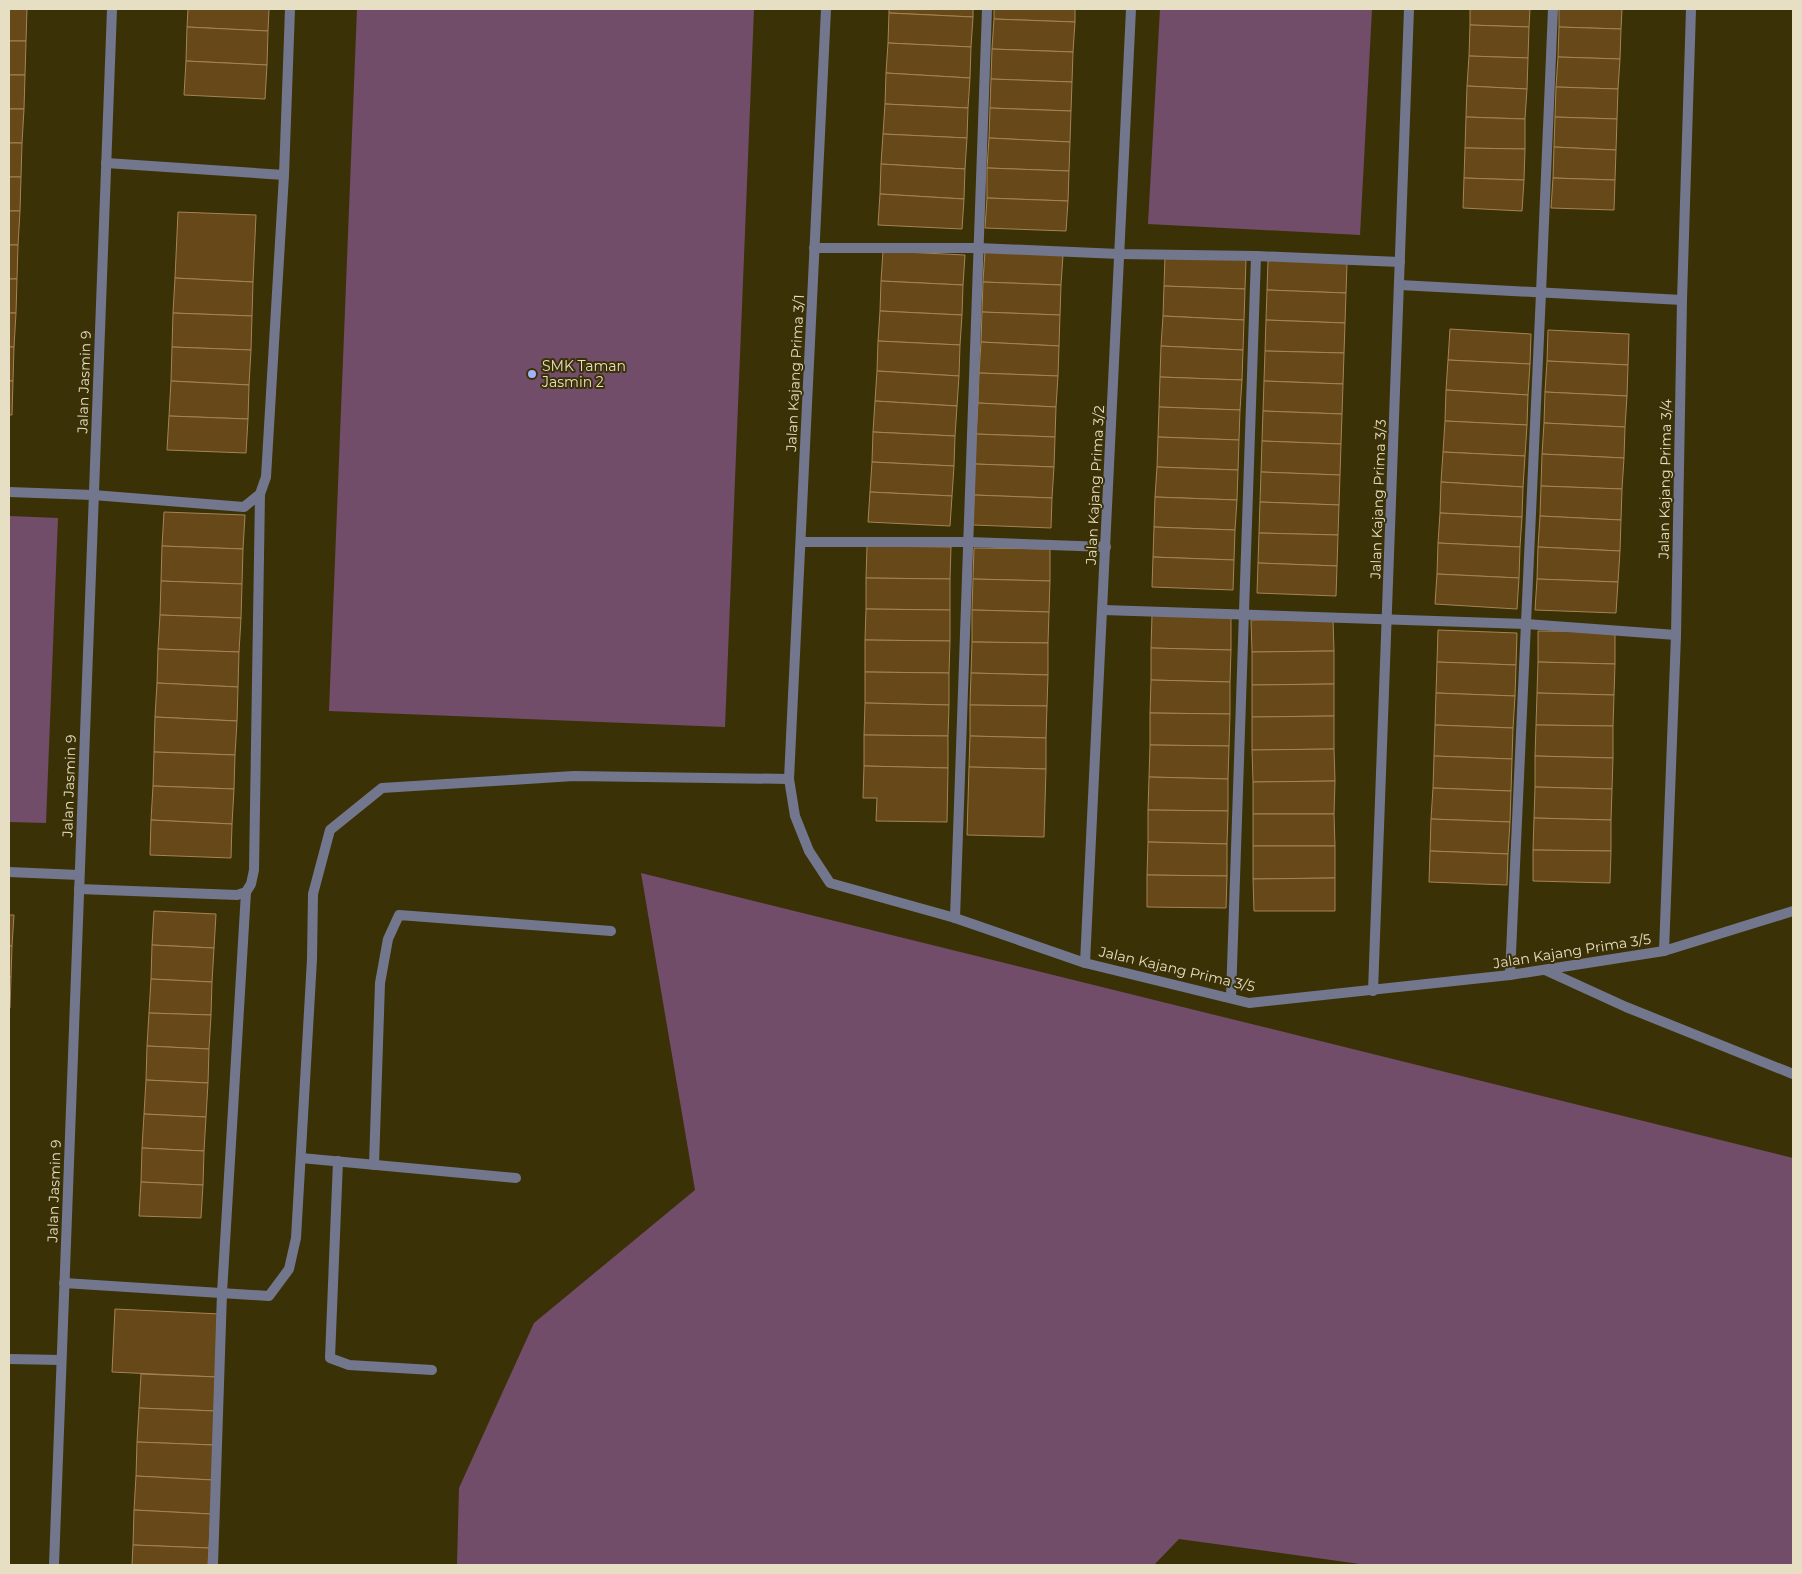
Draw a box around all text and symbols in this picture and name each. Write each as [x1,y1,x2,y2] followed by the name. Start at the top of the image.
[782,294,808,453] street label: Jalan Kajang Prima 3/1
[73,330,95,435] street label: Jalan Jasmin 9
[541,357,626,391] place label: SMK Taman Jasmin 2
[526,368,538,380] marker: SMK Taman Jasmin 2
[1655,398,1675,560] street label: Jalan Kajang Prima 3/4
[1082,405,1108,566] street label: Jalan Kajang Prima 3/2
[1366,419,1390,580] street label: Jalan Kajang Prima 3/3
[58,734,80,839] street label: Jalan Jasmin 9
[1491,930,1652,973] street label: Jalan Kajang Prima 3/5
[1096,942,1257,996] street label: Jalan Kajang Prima 3/5
[43,1139,65,1244] street label: Jalan Jasmin 9

